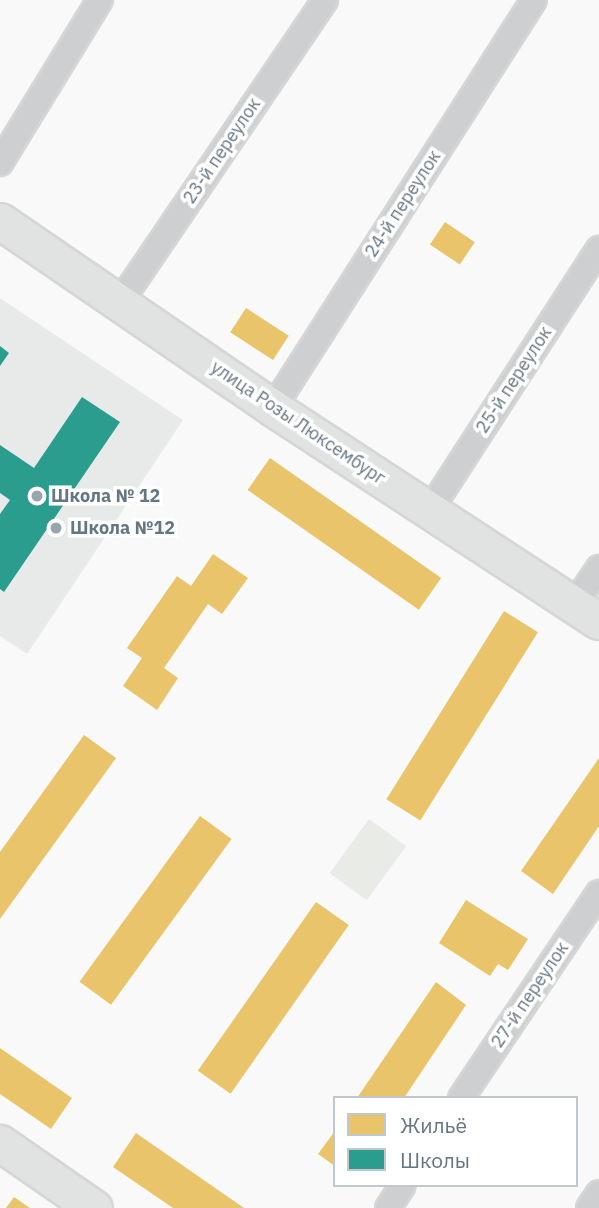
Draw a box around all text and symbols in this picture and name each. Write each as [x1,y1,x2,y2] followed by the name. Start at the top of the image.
[179,94,265,208] street label: 23-й переулок
[360,147,446,261] street label: 24-й переулок
[471,323,557,437] street label: 25-й переулок
[207,357,389,489] street label: улица Розы Люксембург
[51,485,160,507] place label: Школа № 12
[29,488,45,504] marker: Школа № 12
[70,517,175,539] place label: Школа №12
[48,520,64,536] marker: Школа №12
[487,938,573,1052] street label: 27-й переулок
[333,1096,578,1187] legend
[400,1111,467,1139] text: Жильё
[400,1146,470,1174] text: Школы

